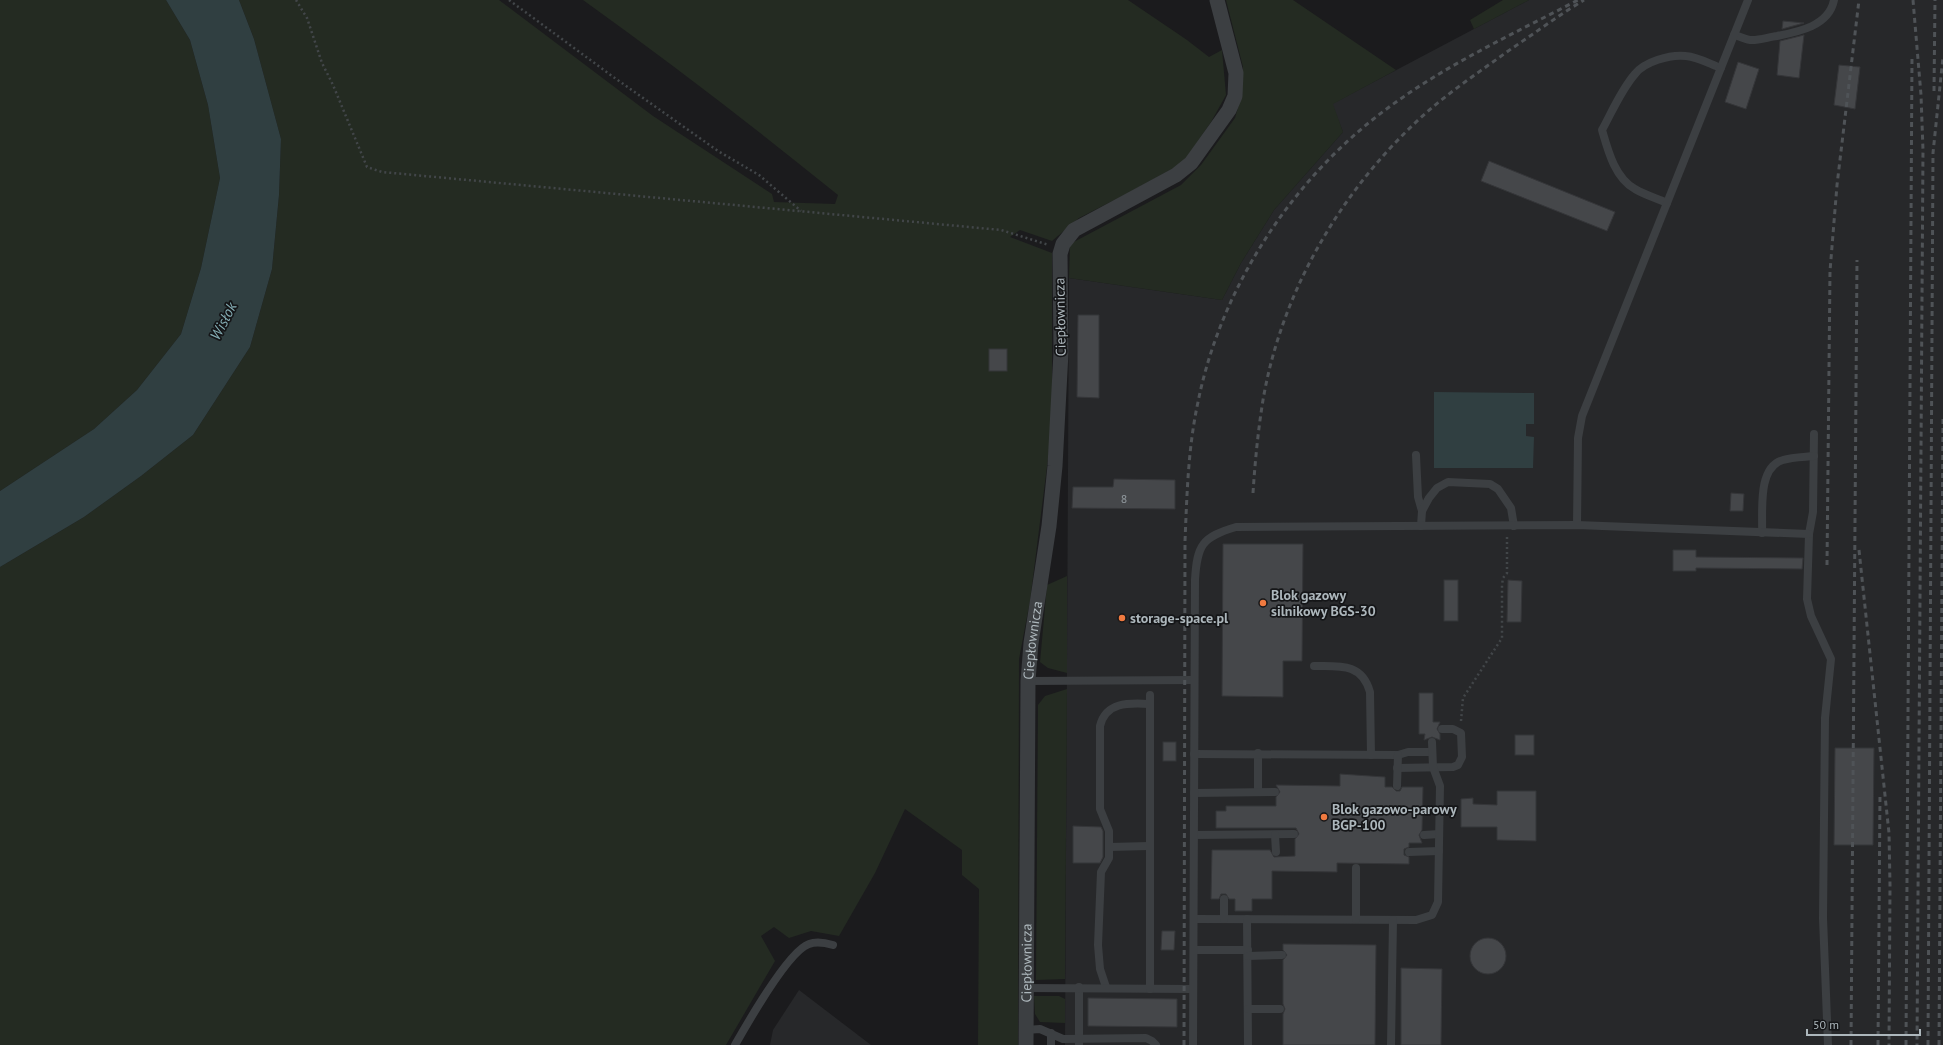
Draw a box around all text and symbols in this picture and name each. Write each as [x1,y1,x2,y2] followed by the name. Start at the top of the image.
[1050,277,1070,357] street label: Ciepłownicza
[205,298,241,343] water label: Wisłok
[1121,491,1127,506] house number: 8
[1271,586,1376,620] place label: Blok gazowy silnikowy BGS-30
[1258,598,1268,608] marker: Blok gazowy silnikowy BGS-30
[1019,600,1046,680] street label: Ciepłownicza
[1130,609,1229,627] place label: storage-space.pl
[1117,613,1127,623] marker: storage-space.pl
[1332,800,1457,834] place label: Blok gazowo-parowy BGP-100
[1319,812,1329,822] marker: Blok gazowo-parowy BGP-100
[1017,923,1036,1003] street label: Ciepłownicza
[1807,1011,1920,1037] scale bar
[1813,1017,1839,1032] text: 50 m

